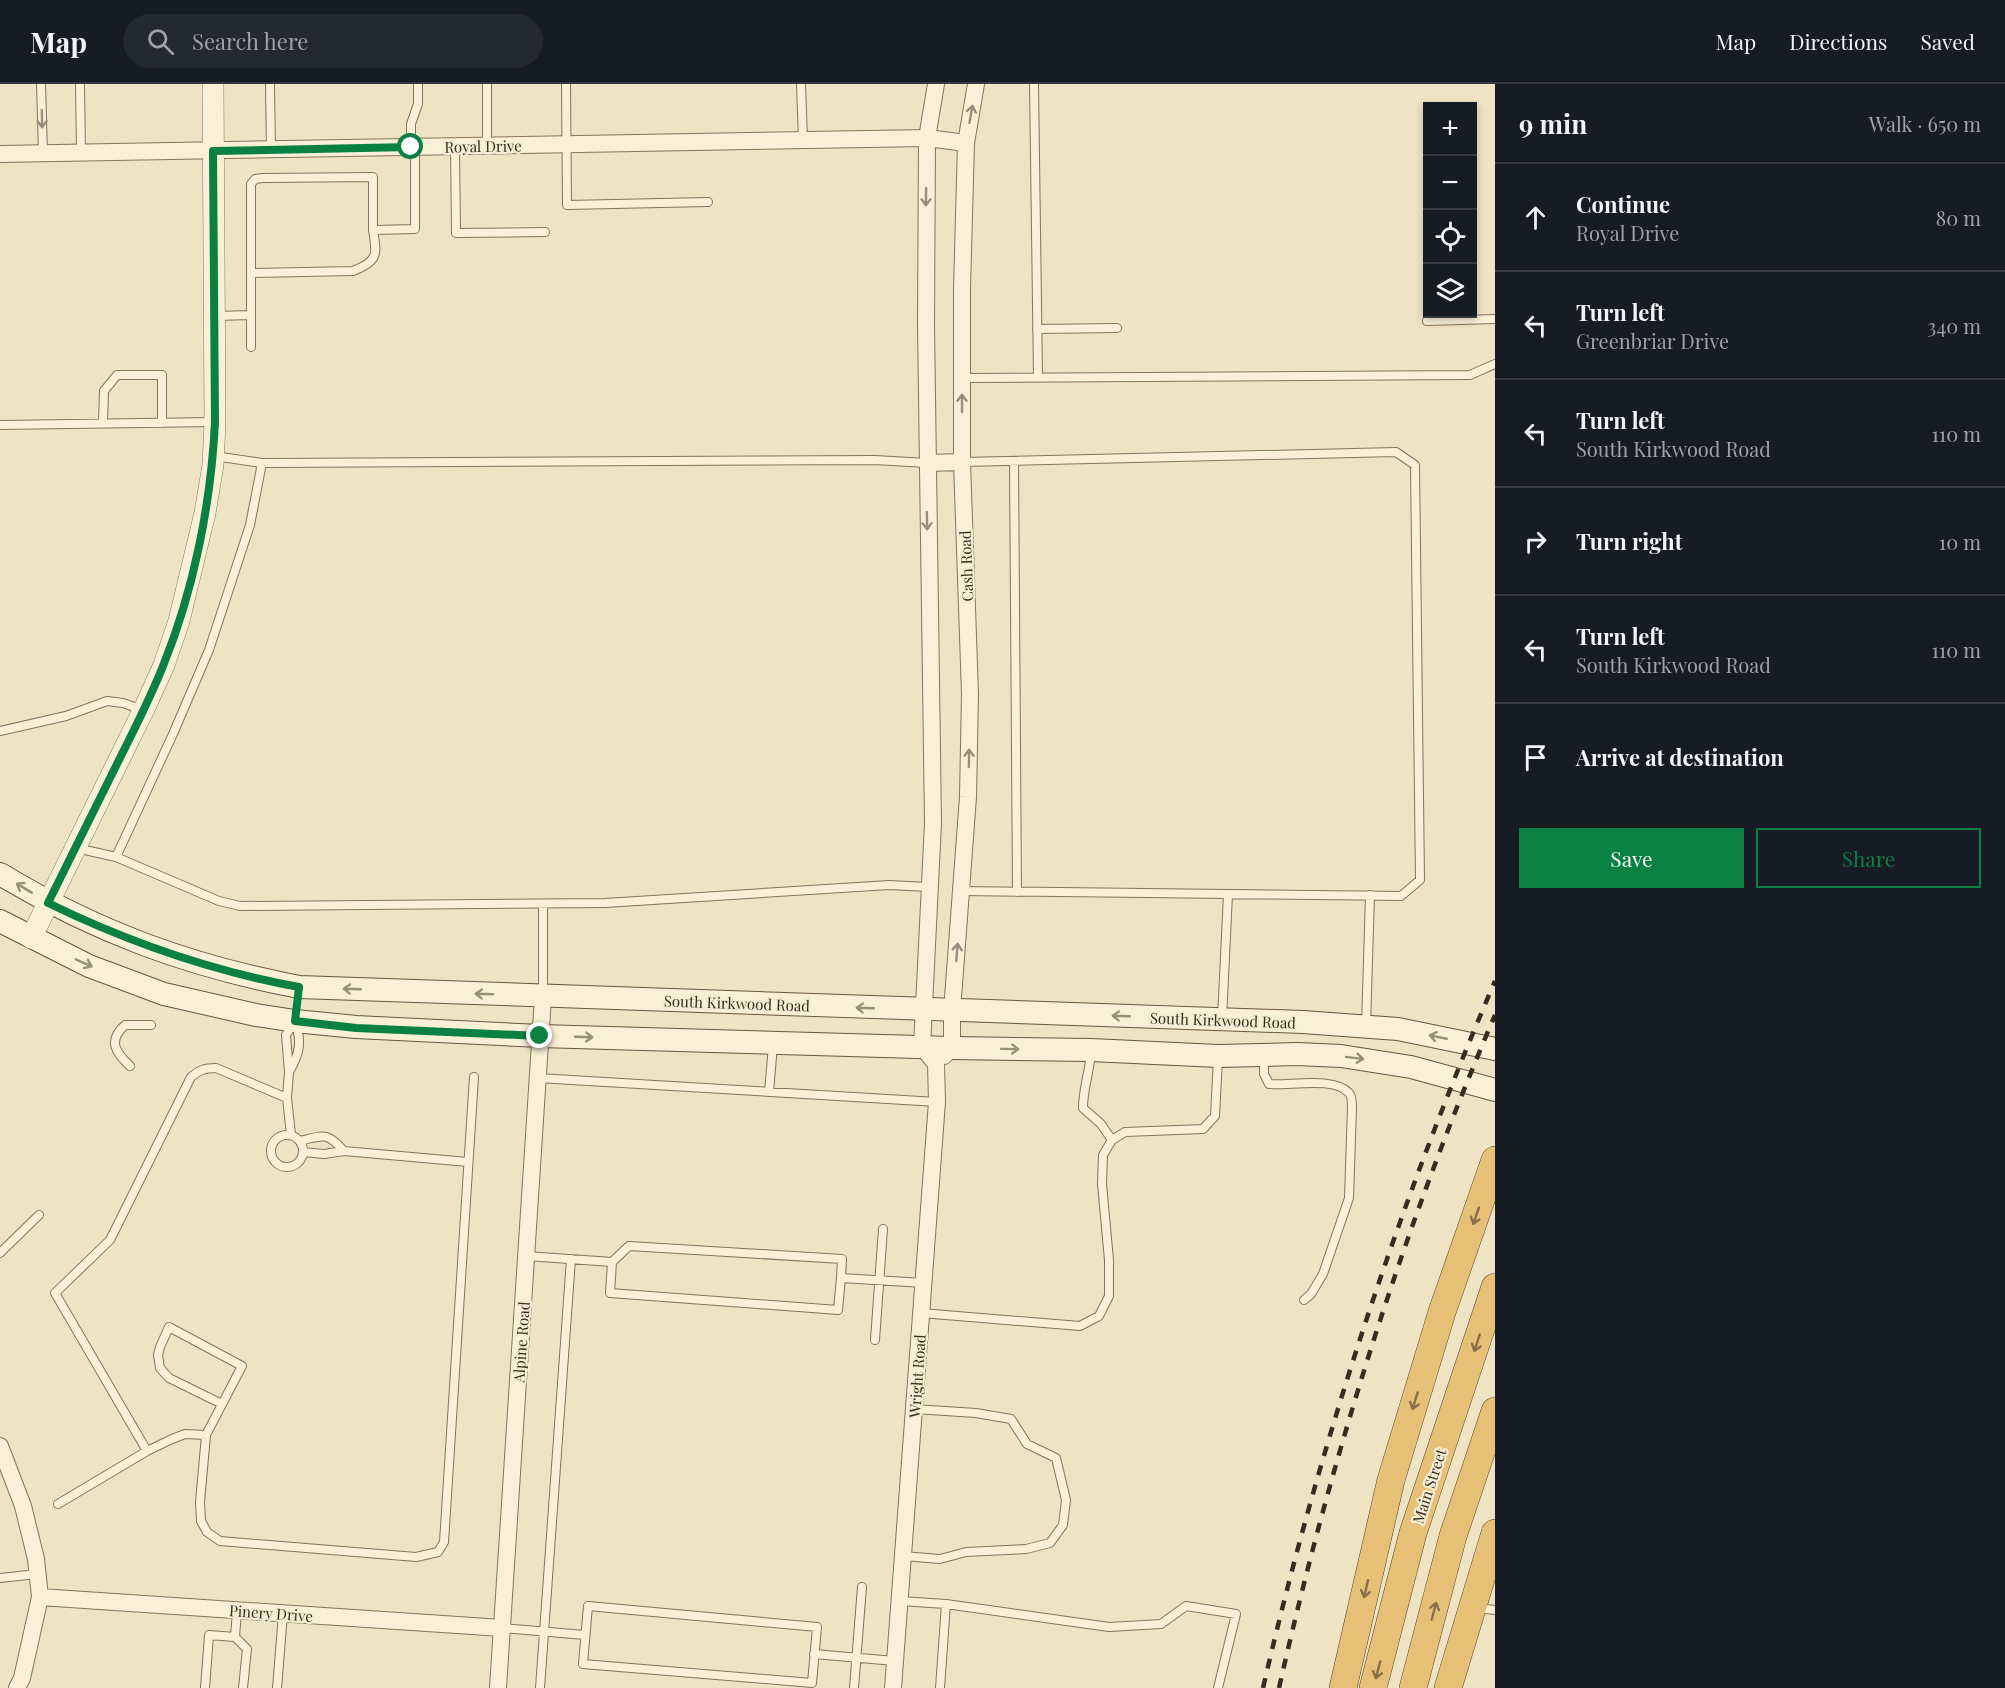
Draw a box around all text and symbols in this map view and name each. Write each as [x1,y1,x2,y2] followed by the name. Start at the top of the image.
[123,14,543,68] search box
[30,23,87,60] text: Map
[144,25,177,58] icon: search
[192,26,308,56] text: Search here
[1715,27,1756,55] text: Map
[1789,27,1887,55] text: Directions
[1920,27,1975,55] text: Saved
[1423,102,1477,318] map controls
[1423,102,1477,156] button: +
[966,104,977,124] one-way arrow
[1519,106,1587,141] text: 9 min
[36,108,48,128] one-way arrow
[1869,110,1981,137] text: Walk · 650 m
[397,133,423,159] route start
[444,135,522,157] street label: Royal Drive
[1423,156,1477,210] button: −
[920,186,932,206] one-way arrow
[1576,189,1670,219] text: Continue
[1519,201,1552,234] icon: ahead
[1936,204,1981,231] text: 80 m
[1423,210,1477,264] button: locate
[1576,219,1679,246] text: Royal Drive
[1423,264,1477,318] button: layers
[1576,297,1665,327] text: Turn left
[1519,309,1552,342] icon: left
[1927,312,1981,339] text: 340 m
[1576,327,1729,354] text: Greenbriar Drive
[956,394,968,414] one-way arrow
[1576,405,1665,435] text: Turn left
[1519,417,1552,450] icon: left
[1931,420,1981,447] text: 110 m
[1576,435,1771,462] text: South Kirkwood Road
[921,511,933,531] one-way arrow
[1519,525,1552,558] icon: right
[1576,526,1682,556] text: Turn right
[1939,528,1981,555] text: 10 m
[955,530,977,602] street label: Cash Road
[1576,621,1665,651] text: Turn left
[1519,633,1552,666] icon: left
[1931,636,1981,663] text: 110 m
[1576,651,1771,678] text: South Kirkwood Road
[1519,741,1552,774] icon: arrive
[1576,742,1784,772] text: Arrive at destination
[963,748,975,768] one-way arrow
[1519,828,1744,888] button: Save
[1756,828,1981,888] button: Share
[16,882,33,894] one-way arrow
[952,943,963,963] one-way arrow
[74,958,92,969] one-way arrow
[342,984,362,995] one-way arrow
[475,989,495,1000] one-way arrow
[664,990,811,1016] street label: South Kirkwood Road
[855,1002,875,1013] one-way arrow
[1150,1007,1297,1033] street label: South Kirkwood Road
[1112,1011,1132,1022] one-way arrow
[526,1022,552,1048] route end
[574,1031,594,1043] one-way arrow
[1429,1031,1448,1042] one-way arrow
[1000,1043,1020,1055] one-way arrow
[1345,1053,1364,1064] one-way arrow
[1469,1206,1480,1225] one-way arrow
[508,1300,534,1384] street label: Alpine Road
[904,1333,930,1419] street label: Wright Road
[1470,1333,1481,1352] one-way arrow
[1409,1391,1420,1410] one-way arrow
[1407,1445,1451,1526] street label: Main Street
[1359,1580,1371,1599] one-way arrow
[228,1600,314,1626] street label: Pinery Drive
[1428,1602,1440,1621] one-way arrow
[1371,1660,1383,1679] one-way arrow

